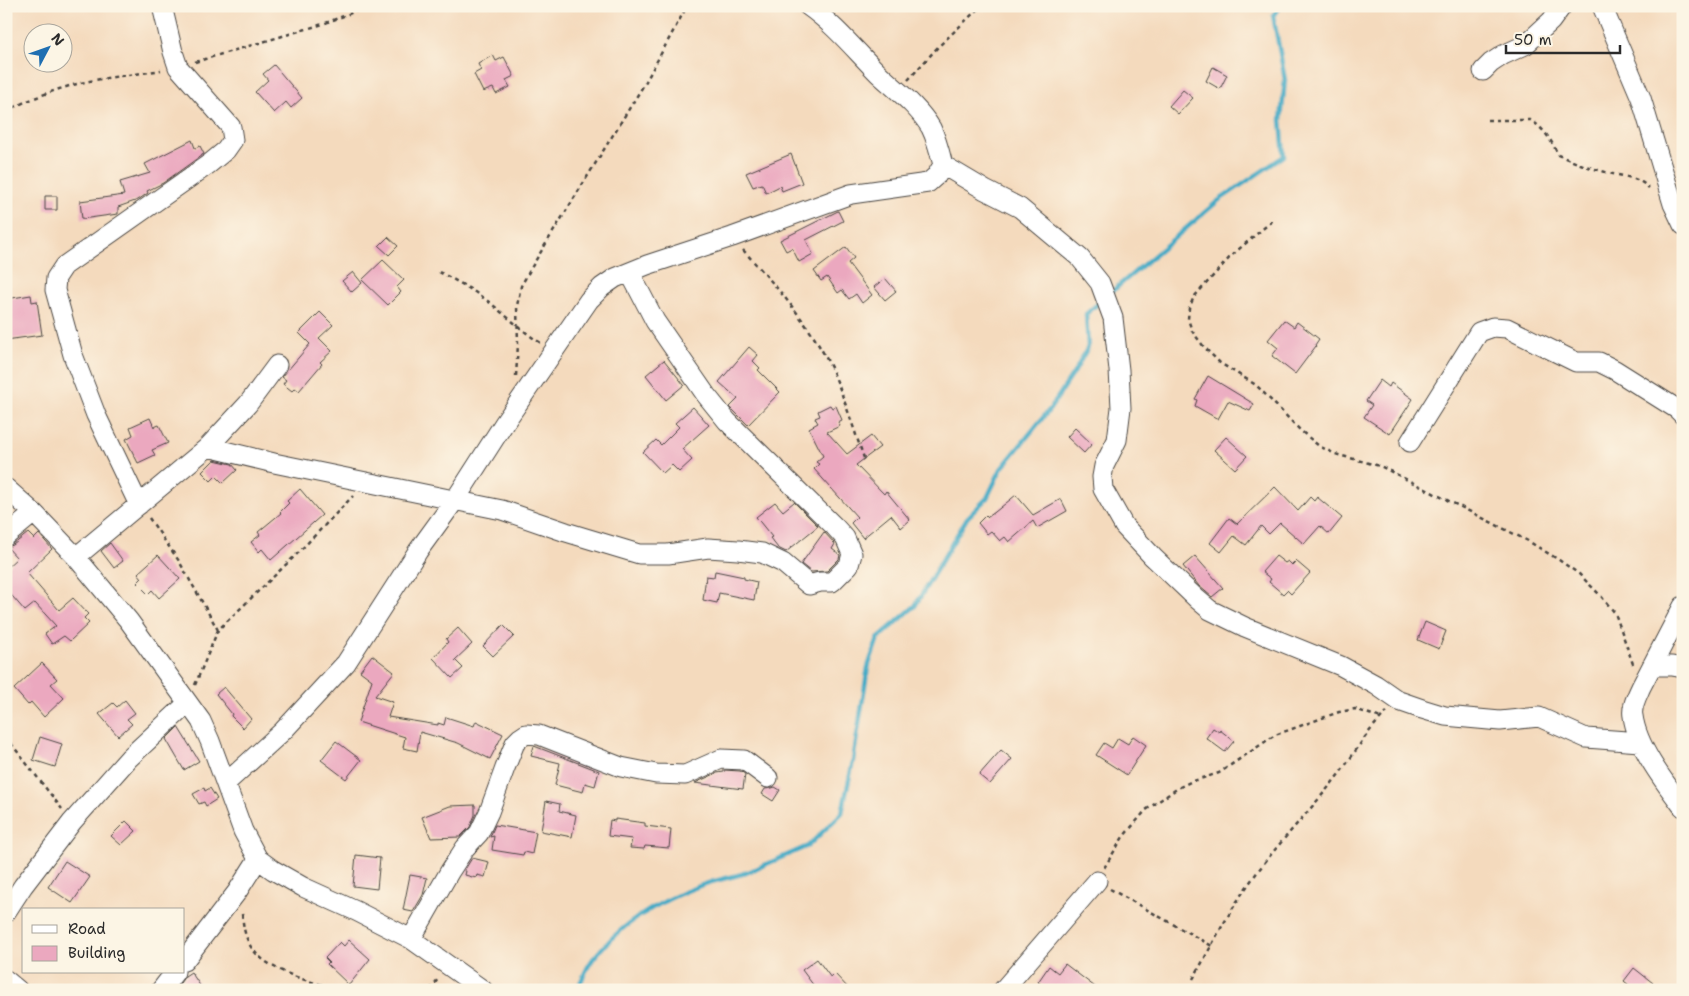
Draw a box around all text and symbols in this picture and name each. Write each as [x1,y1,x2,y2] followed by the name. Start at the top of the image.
[22,22,72,72] north arrow
[1506,22,1620,54] scale bar
[47,29,68,50] text: N
[1514,30,1552,50] text: 50 m
[22,908,185,974] legend
[68,919,106,939] text: Road
[68,943,125,963] text: Building

